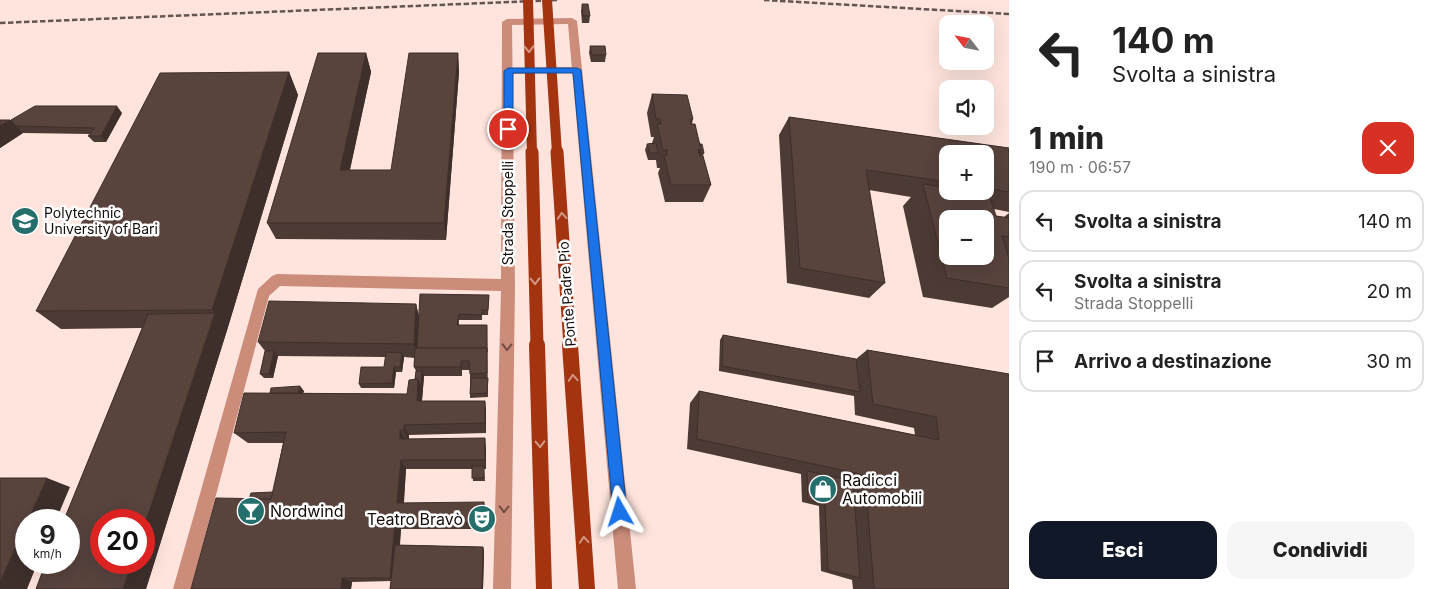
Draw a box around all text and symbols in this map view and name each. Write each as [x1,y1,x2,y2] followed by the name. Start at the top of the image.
[939,15,994,70] north arrow
[939,15,994,265] map controls
[1112,19,1215,61] text: 140 m
[1029,20,1094,85] icon: left
[524,45,534,53] one-way arrow
[1112,61,1276,87] text: Svolta a sinistra
[939,80,994,135] button: sound
[487,108,529,150] pin
[494,115,522,143] icon: arrive
[1029,120,1104,156] text: 1 min
[1362,122,1414,174] button: close
[939,145,994,200] button: +
[1029,157,1131,177] text: 190 m · 06:57
[499,161,516,265] street label: Strada Stoppelli
[44,204,158,237] place label: Polytechnic University of Bari
[10,206,40,236] school or university icon: Polytechnic University of Bari
[1031,207,1059,235] icon: left
[939,210,994,265] button: −
[1074,210,1222,233] text: Svolta a sinistra
[1358,210,1412,233] text: 140 m
[557,212,568,220] one-way arrow
[554,241,579,347] street label: Ponte Padre Pio
[1074,270,1222,293] text: Svolta a sinistra
[530,277,541,285] one-way arrow
[1031,277,1059,305] icon: left
[1366,280,1412,303] text: 20 m
[1074,293,1193,313] text: Strada Stoppelli
[502,344,512,351] one-way arrow
[1031,347,1059,375] icon: arrive
[1074,350,1272,373] text: Arrivo a destinazione
[1366,350,1412,373] text: 30 m
[568,374,579,382] one-way arrow
[535,440,545,448] one-way arrow
[842,470,922,508] place label: Radicci Automobili
[808,474,838,504] shop icon: Radicci Automobili
[593,485,645,537] position arrow
[236,496,266,526] bar icon: Nordwind
[270,501,343,521] place label: Nordwind
[467,504,497,534] theatre icon: Teatro Bravò
[499,506,509,514] one-way arrow
[90,509,155,574] speed limit sign: 20
[367,509,463,529] place label: Teatro Bravò
[39,520,56,550] text: 9
[1029,521,1217,579] button: Esci
[1227,521,1414,579] button: Condividi
[578,536,589,544] one-way arrow
[33,546,62,561] text: km/h

